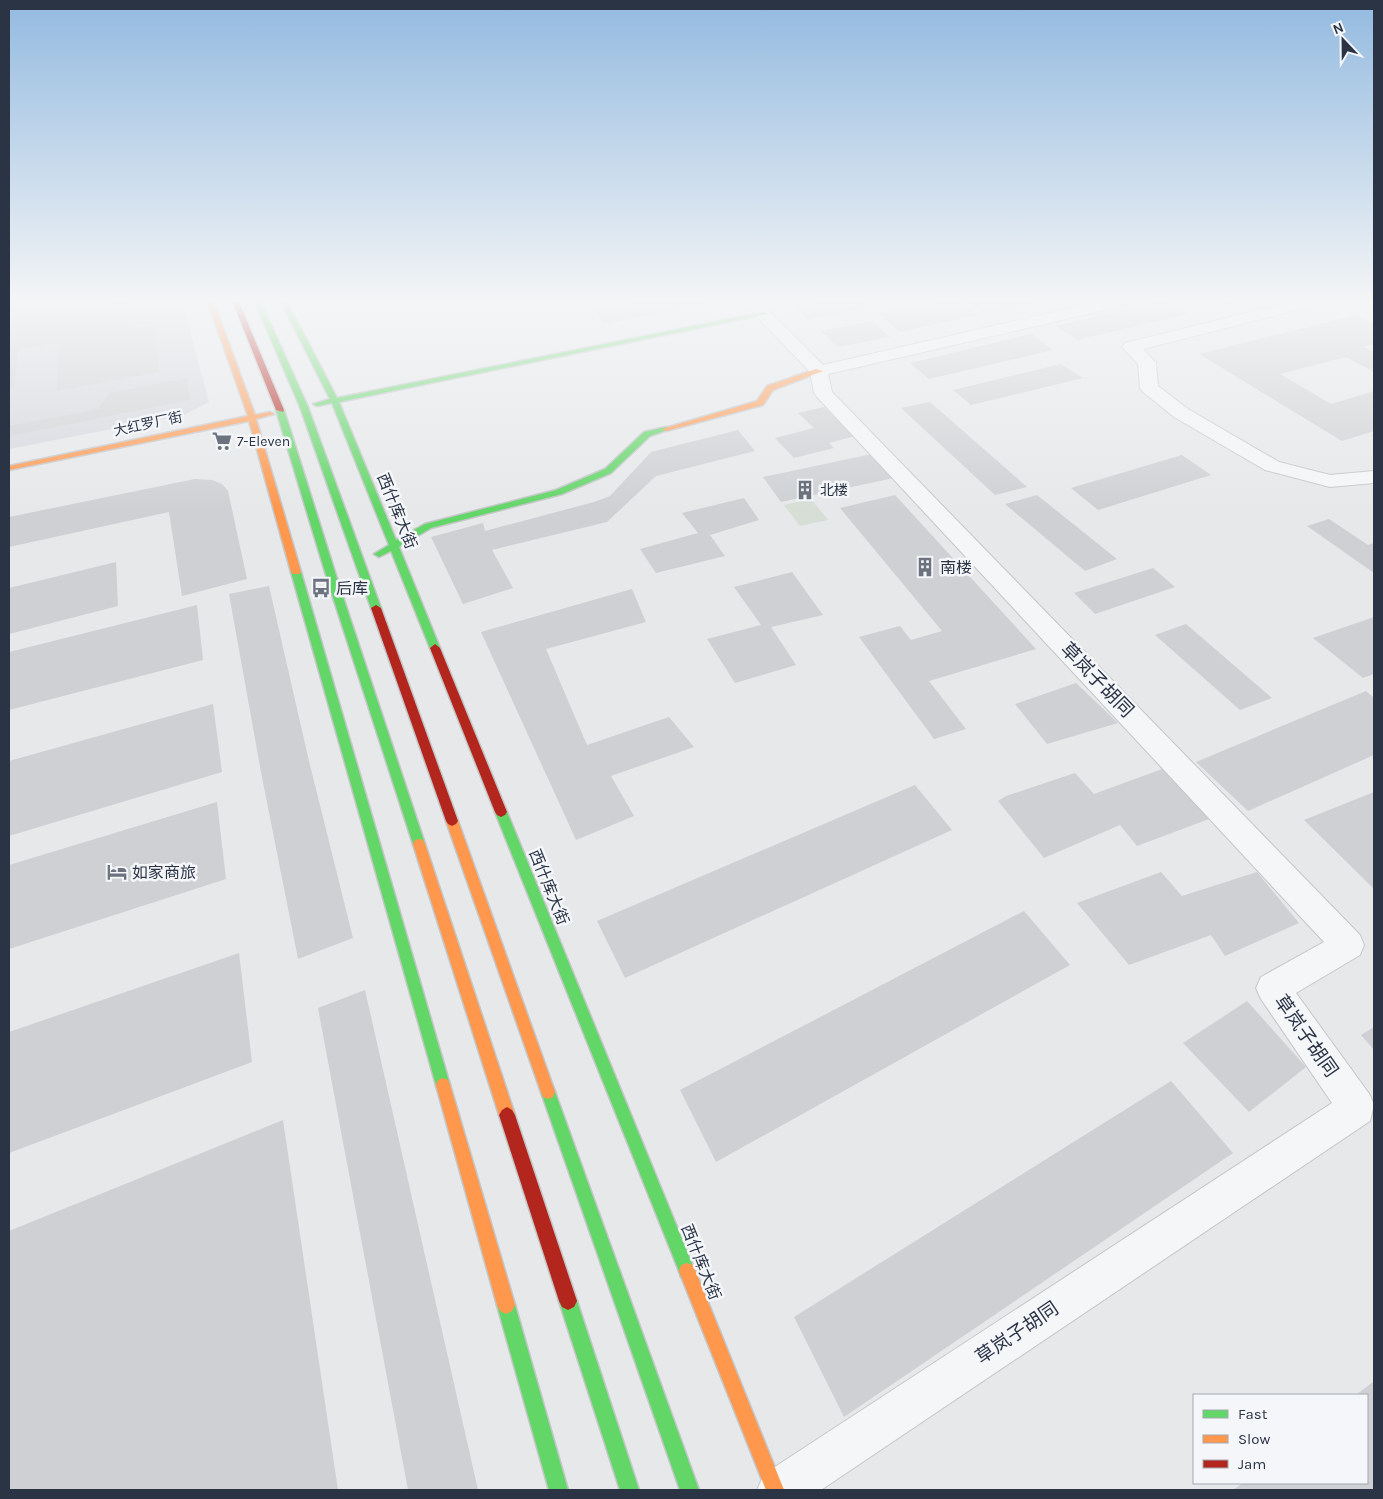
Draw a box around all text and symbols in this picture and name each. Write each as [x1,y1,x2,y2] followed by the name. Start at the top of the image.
[1318,15,1368,65] north arrow
[1330,19,1346,38] text: N
[112,408,184,440] street label: 大红罗厂街
[211,430,233,452] supermarket icon: 7-Eleven
[237,433,290,450] place label: 7-Eleven
[373,470,421,552] street label: 西什库大街
[794,479,816,501] building icon: 北楼
[820,482,848,499] place label: 北楼
[914,556,936,578] building icon: 南楼
[940,558,972,577] place label: 南楼
[310,577,332,599] bus stop icon: 后库
[336,579,368,598] place label: 后库
[1056,638,1138,722] street label: 草岚子胡同
[525,846,573,928] street label: 西什库大街
[106,861,128,883] hotel icon: 如家商旅
[132,863,196,882] place label: 如家商旅
[1270,991,1342,1081] street label: 草岚子胡同
[677,1221,725,1303] street label: 西什库大街
[971,1297,1063,1369] street label: 草岚子胡同
[1193,1394,1368,1484] legend
[1238,1405,1268,1423] text: Fast
[1238,1430,1270,1448] text: Slow
[1238,1455,1266,1473] text: Jam

